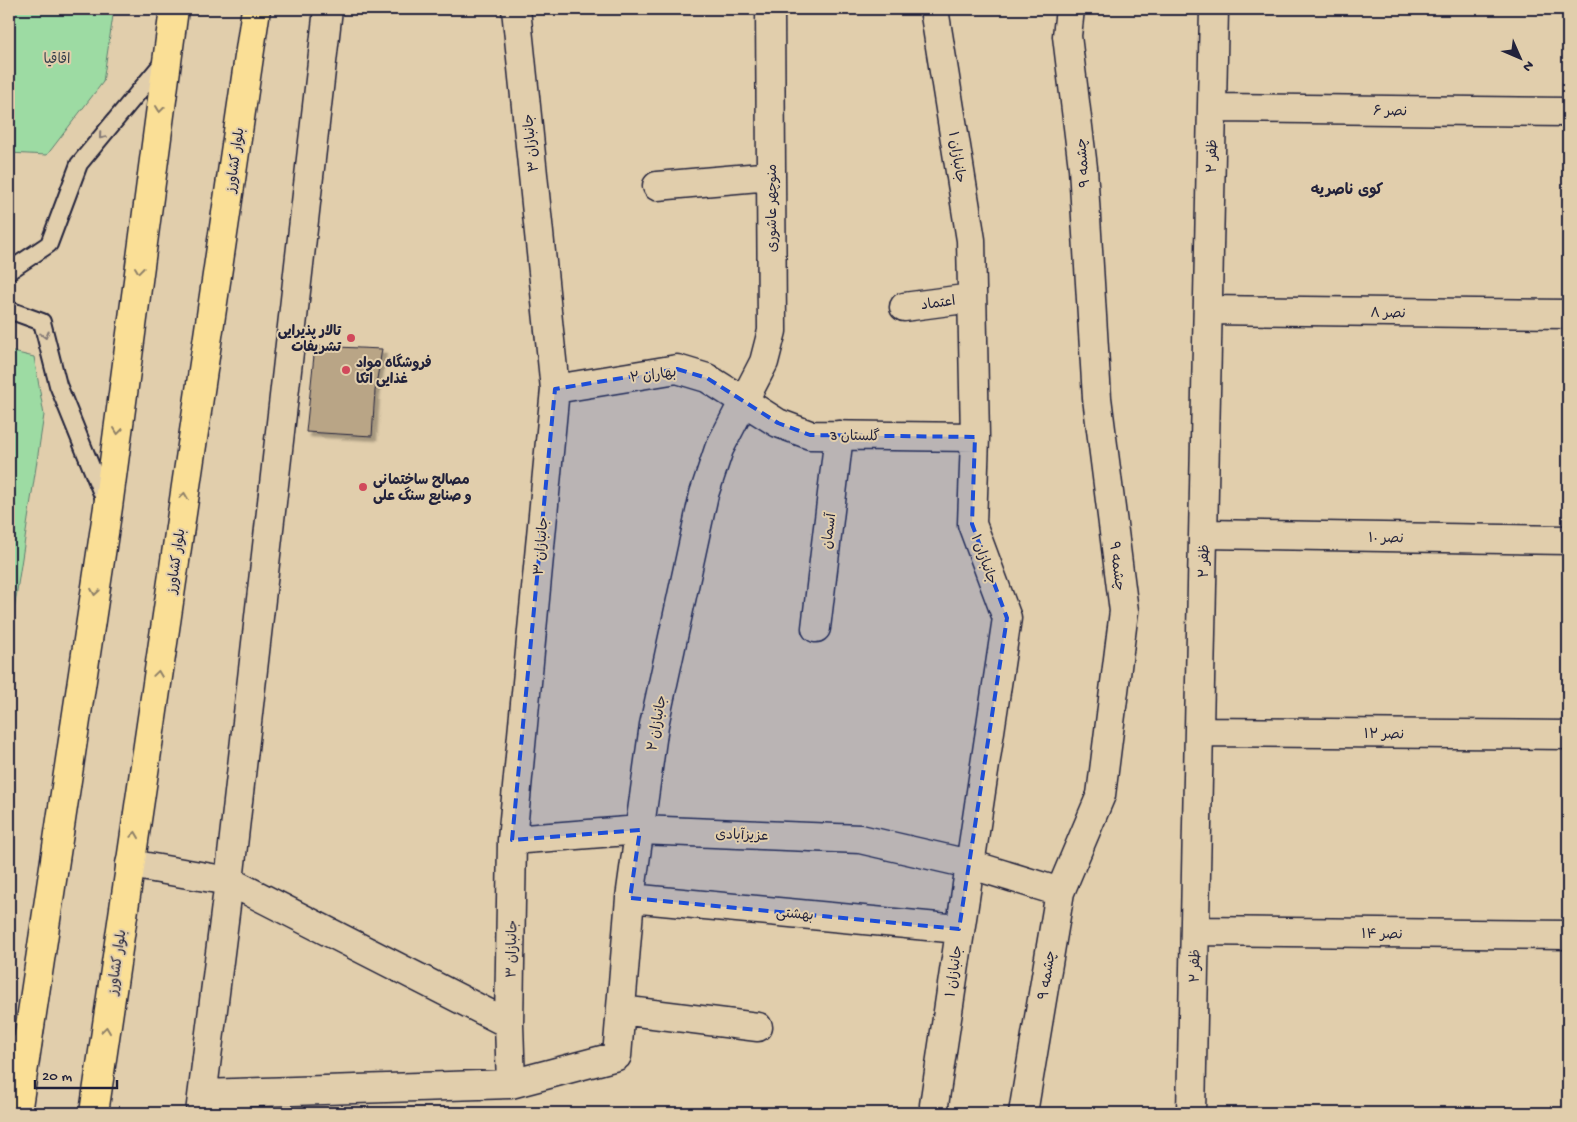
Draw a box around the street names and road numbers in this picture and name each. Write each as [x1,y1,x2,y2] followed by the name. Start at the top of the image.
[1373,104,1407,121] street label: نصر ۶
[521,113,544,173] street label: جانبازان ۳
[223,127,249,195] street label: بلوار کشاورز
[943,130,968,184] street label: جانبازان ۱
[1074,137,1095,188] street label: چشمه ۹
[1205,139,1222,173] street label: ظفر ۲
[765,164,782,252] street label: منوچهر عاشوری
[920,294,957,315] street label: اعتماد
[1370,306,1406,323] street label: نصر ۸
[629,365,677,388] street label: بهاران ۲
[829,427,880,446] street label: گلستان 3
[819,512,841,550] street label: آسمان
[531,516,553,576] street label: جانبازان ۳
[164,528,190,596] street label: بلوار کشاورز
[1368,531,1404,548] street label: نصر ۱۰
[966,533,1000,587] street label: جانبازان ۱
[1104,541,1127,592] street label: چشمه ۹
[1197,544,1214,578] street label: ظفر ۲
[645,694,672,753] street label: جانبازان ۲
[1364,727,1404,744] street label: نصر ۱۲
[715,826,769,846] street label: عزیزآبادی
[775,905,814,926] street label: بهشتی
[504,920,523,978] street label: جانبازان ۳
[1361,927,1403,944] street label: نصر ۱۴
[105,929,131,997] street label: بلوار کشاورز
[943,944,968,998] street label: جانبازان ۱
[1188,949,1205,983] street label: ظفر ۲
[1036,950,1061,1001] street label: چشمه ۹

